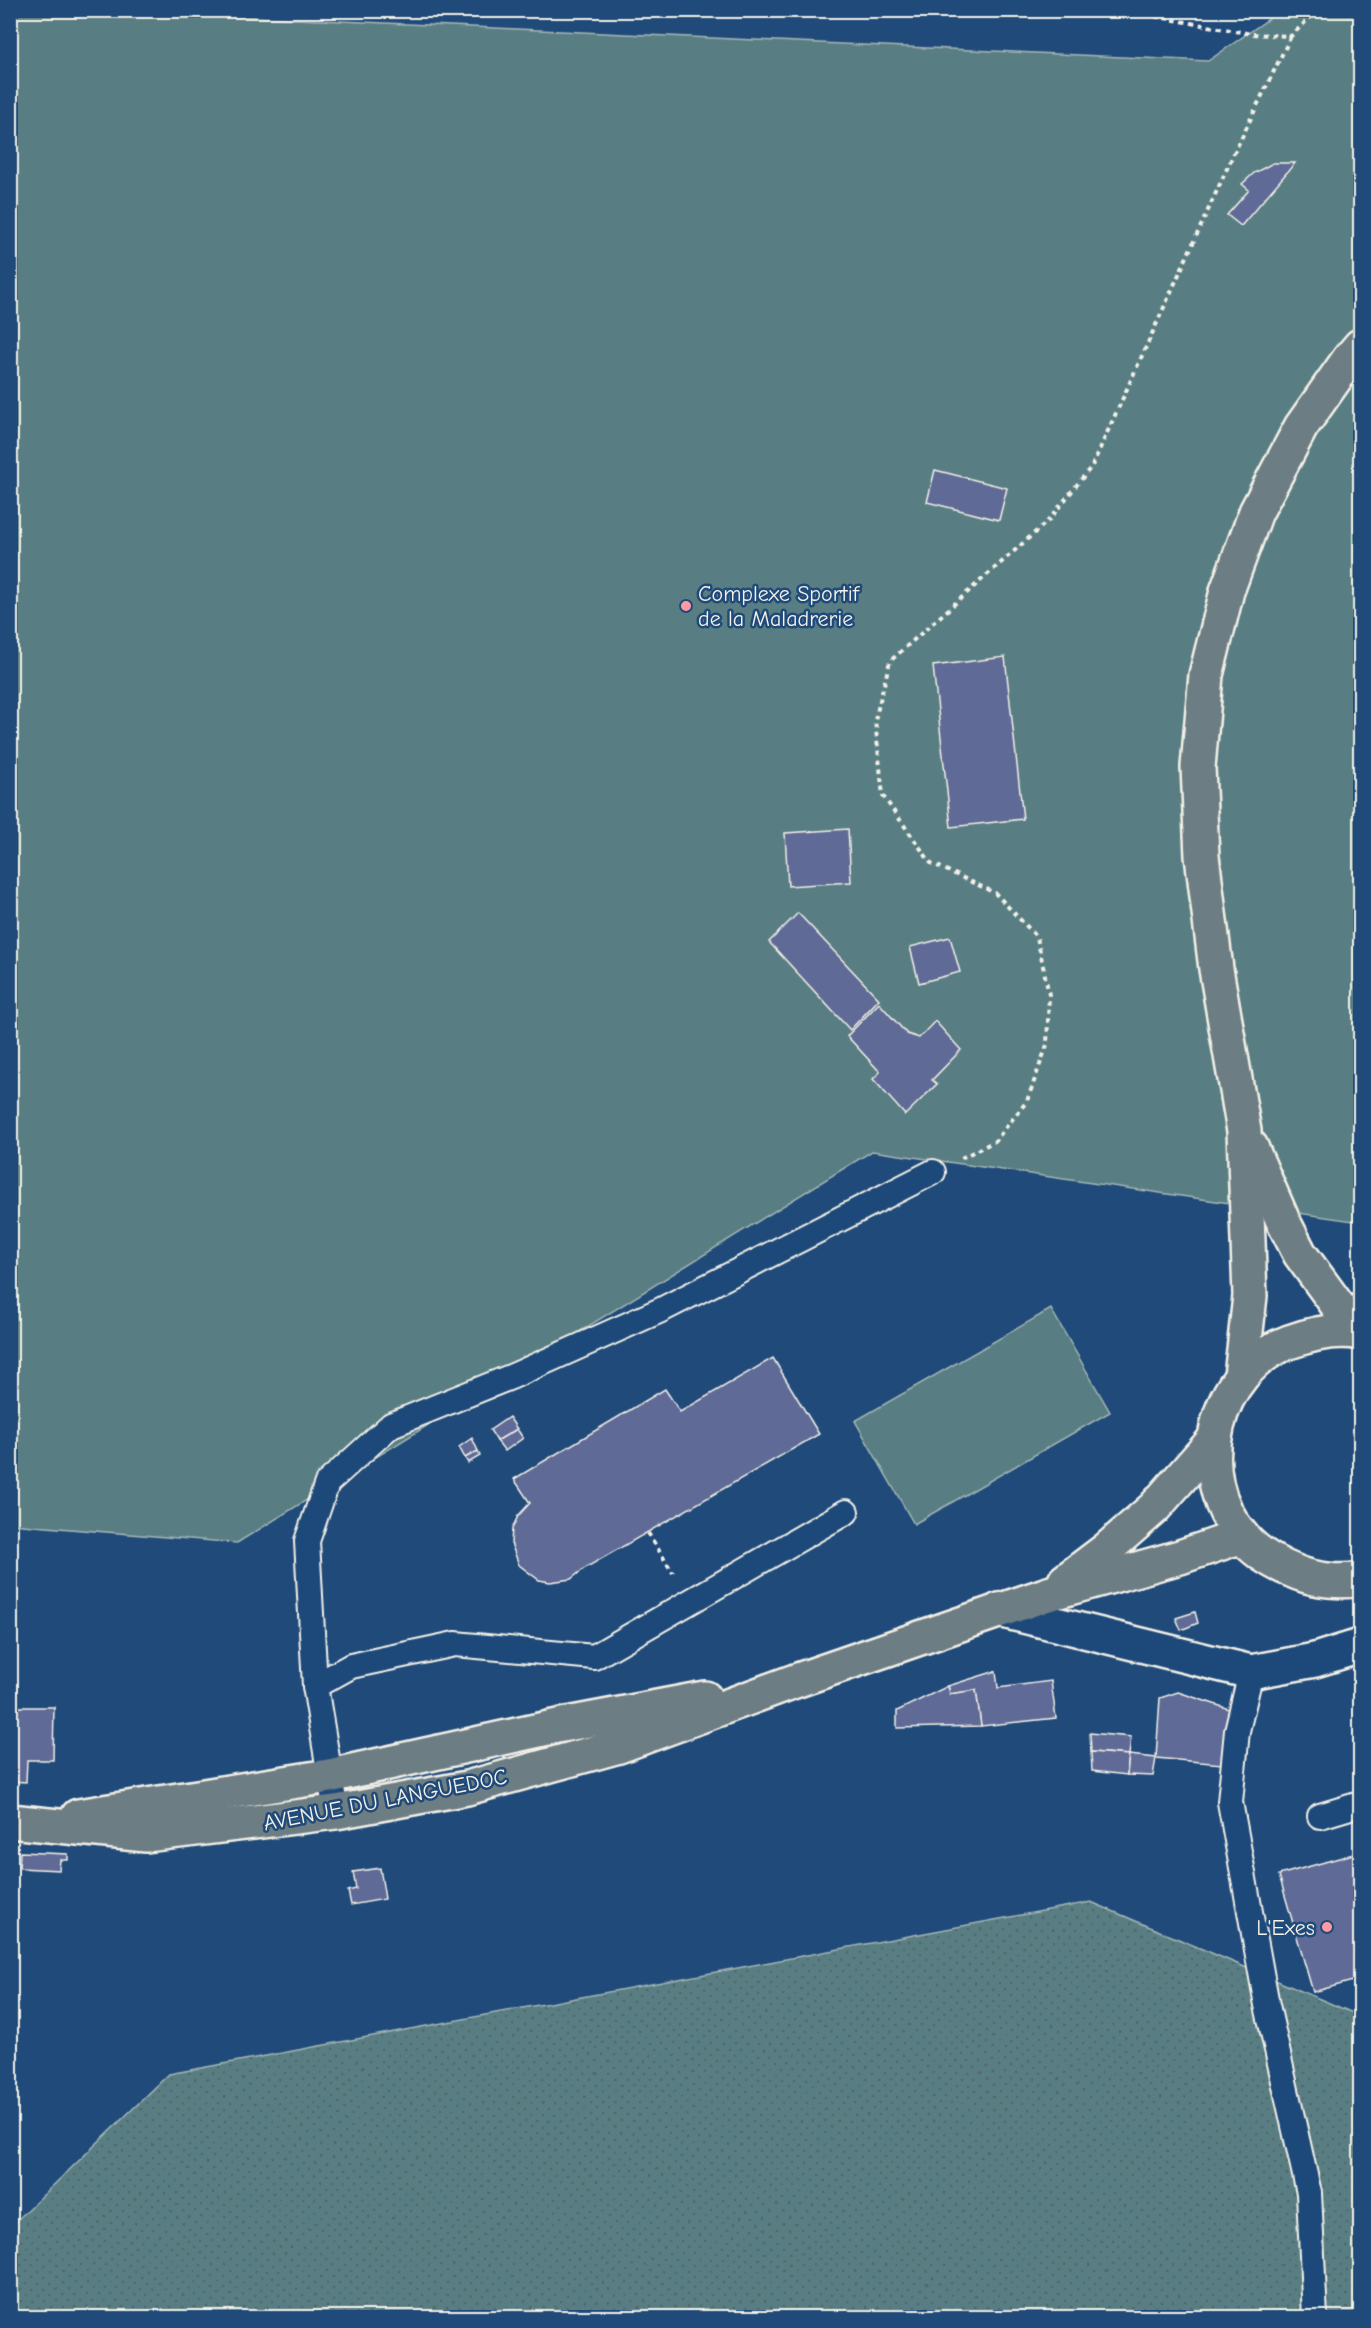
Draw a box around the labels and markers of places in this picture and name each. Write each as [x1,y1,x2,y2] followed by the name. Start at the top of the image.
[698,581,861,632] place label: Complexe Sportif de la Maladrerie
[679,599,693,613] marker: Complexe Sportif de la Maladrerie
[1256,1915,1315,1941] place label: L'Exes
[1320,1920,1334,1934] marker: L'Exes

